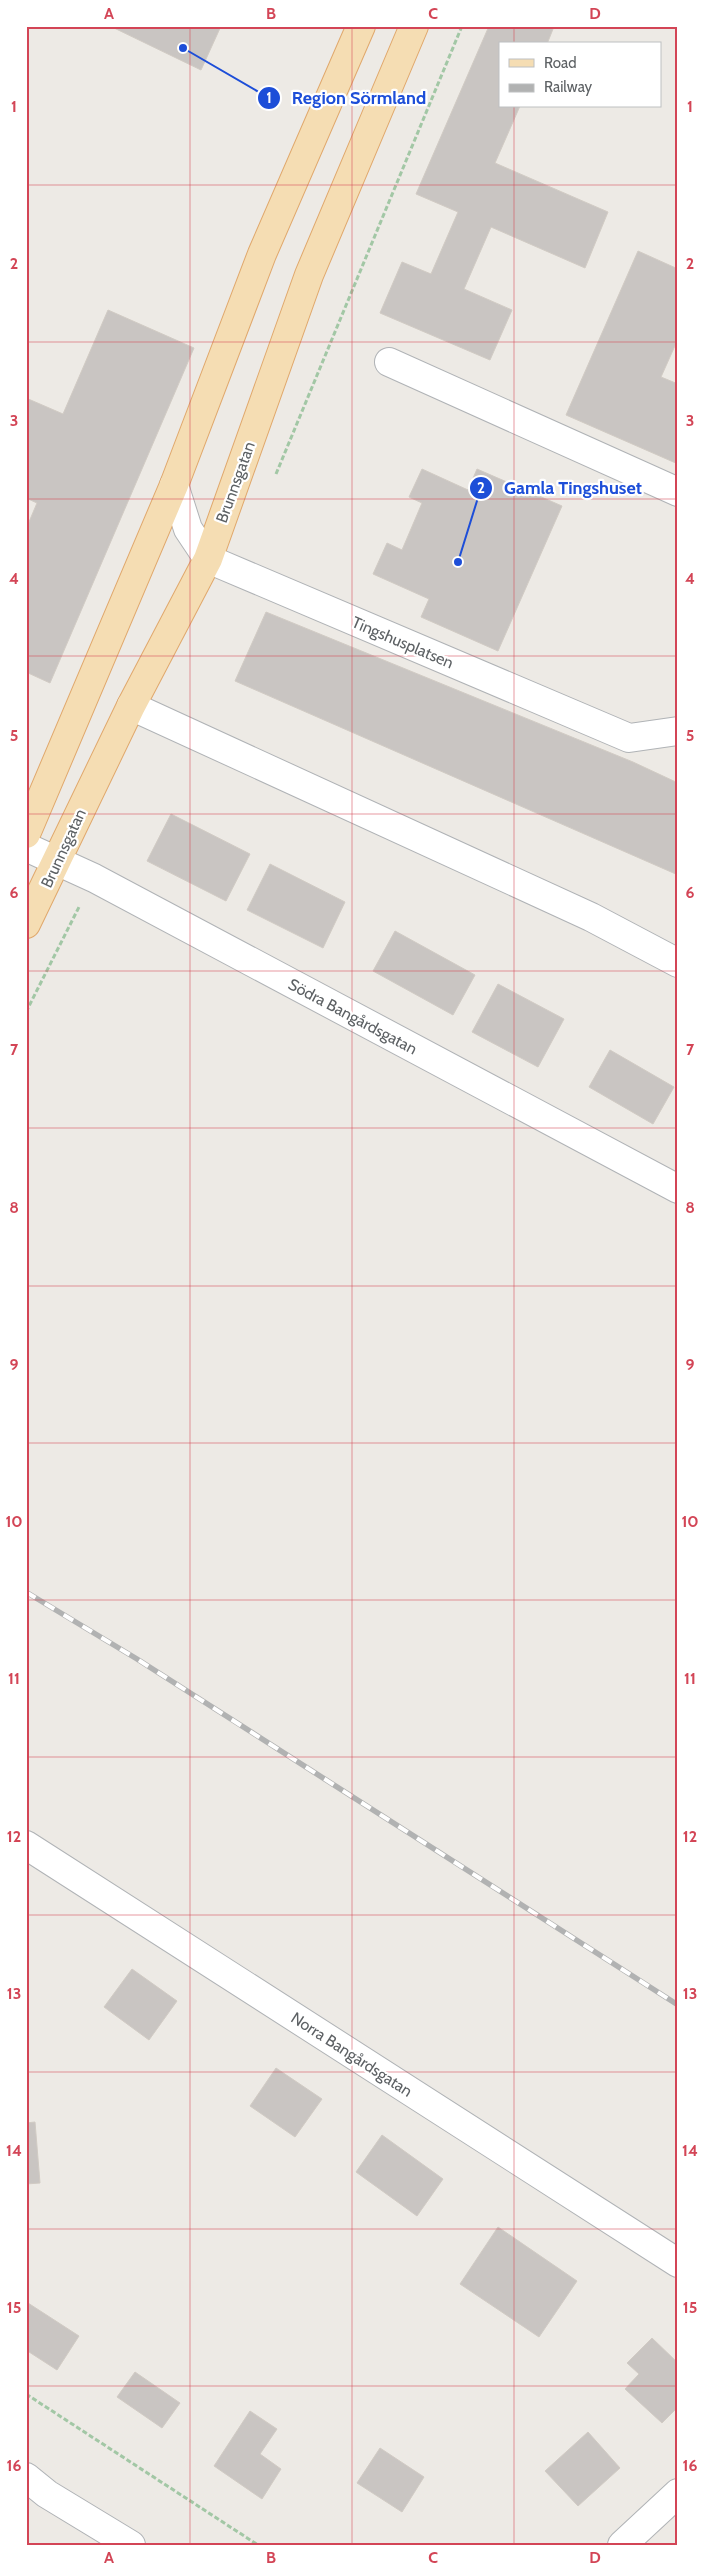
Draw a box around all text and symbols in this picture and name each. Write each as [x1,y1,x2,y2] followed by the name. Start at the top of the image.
[104,4,114,23] text: A
[266,4,276,23] text: B
[428,4,438,23] text: C
[589,4,601,23] text: D
[499,42,662,108] legend
[544,54,577,72] text: Road
[544,78,593,96] text: Railway
[257,81,436,114] callout: Region Sörmland
[292,87,426,109] text: Region Sörmland
[266,89,272,107] text: 1
[11,97,17,116] text: 1
[687,97,693,116] text: 1
[10,254,18,273] text: 2
[686,254,694,273] text: 2
[10,411,18,430] text: 3
[686,411,694,430] text: 3
[212,439,259,525] street label: Brunnsgatan
[469,472,652,505] callout: Gamla Tingshuset
[504,477,642,499] text: Gamla Tingshuset
[477,479,485,497] text: 2
[9,569,19,588] text: 4
[685,569,695,588] text: 4
[349,613,456,672] street label: Tingshusplatsen
[10,726,18,745] text: 5
[686,726,694,745] text: 5
[37,806,90,891] street label: Brunnsgatan
[10,883,19,902] text: 6
[686,883,695,902] text: 6
[285,975,420,1058] street label: Södra Bangårdsgatan
[10,1040,19,1059] text: 7
[686,1040,695,1059] text: 7
[9,1198,19,1217] text: 8
[685,1198,695,1217] text: 8
[10,1355,19,1374] text: 9
[686,1355,695,1374] text: 9
[5,1512,23,1531] text: 10
[681,1512,699,1531] text: 10
[8,1669,20,1688] text: 11
[684,1669,696,1688] text: 11
[7,1827,21,1846] text: 12
[683,1827,697,1846] text: 12
[7,1984,21,2003] text: 13
[683,1984,697,2003] text: 13
[288,2008,416,2101] street label: Norra Bangårdsgatan
[6,2141,22,2160] text: 14
[682,2141,698,2160] text: 14
[7,2298,21,2317] text: 15
[683,2298,697,2317] text: 15
[7,2456,21,2475] text: 16
[683,2456,697,2475] text: 16
[104,2548,114,2567] text: A
[266,2548,276,2567] text: B
[428,2548,438,2567] text: C
[589,2548,601,2567] text: D

